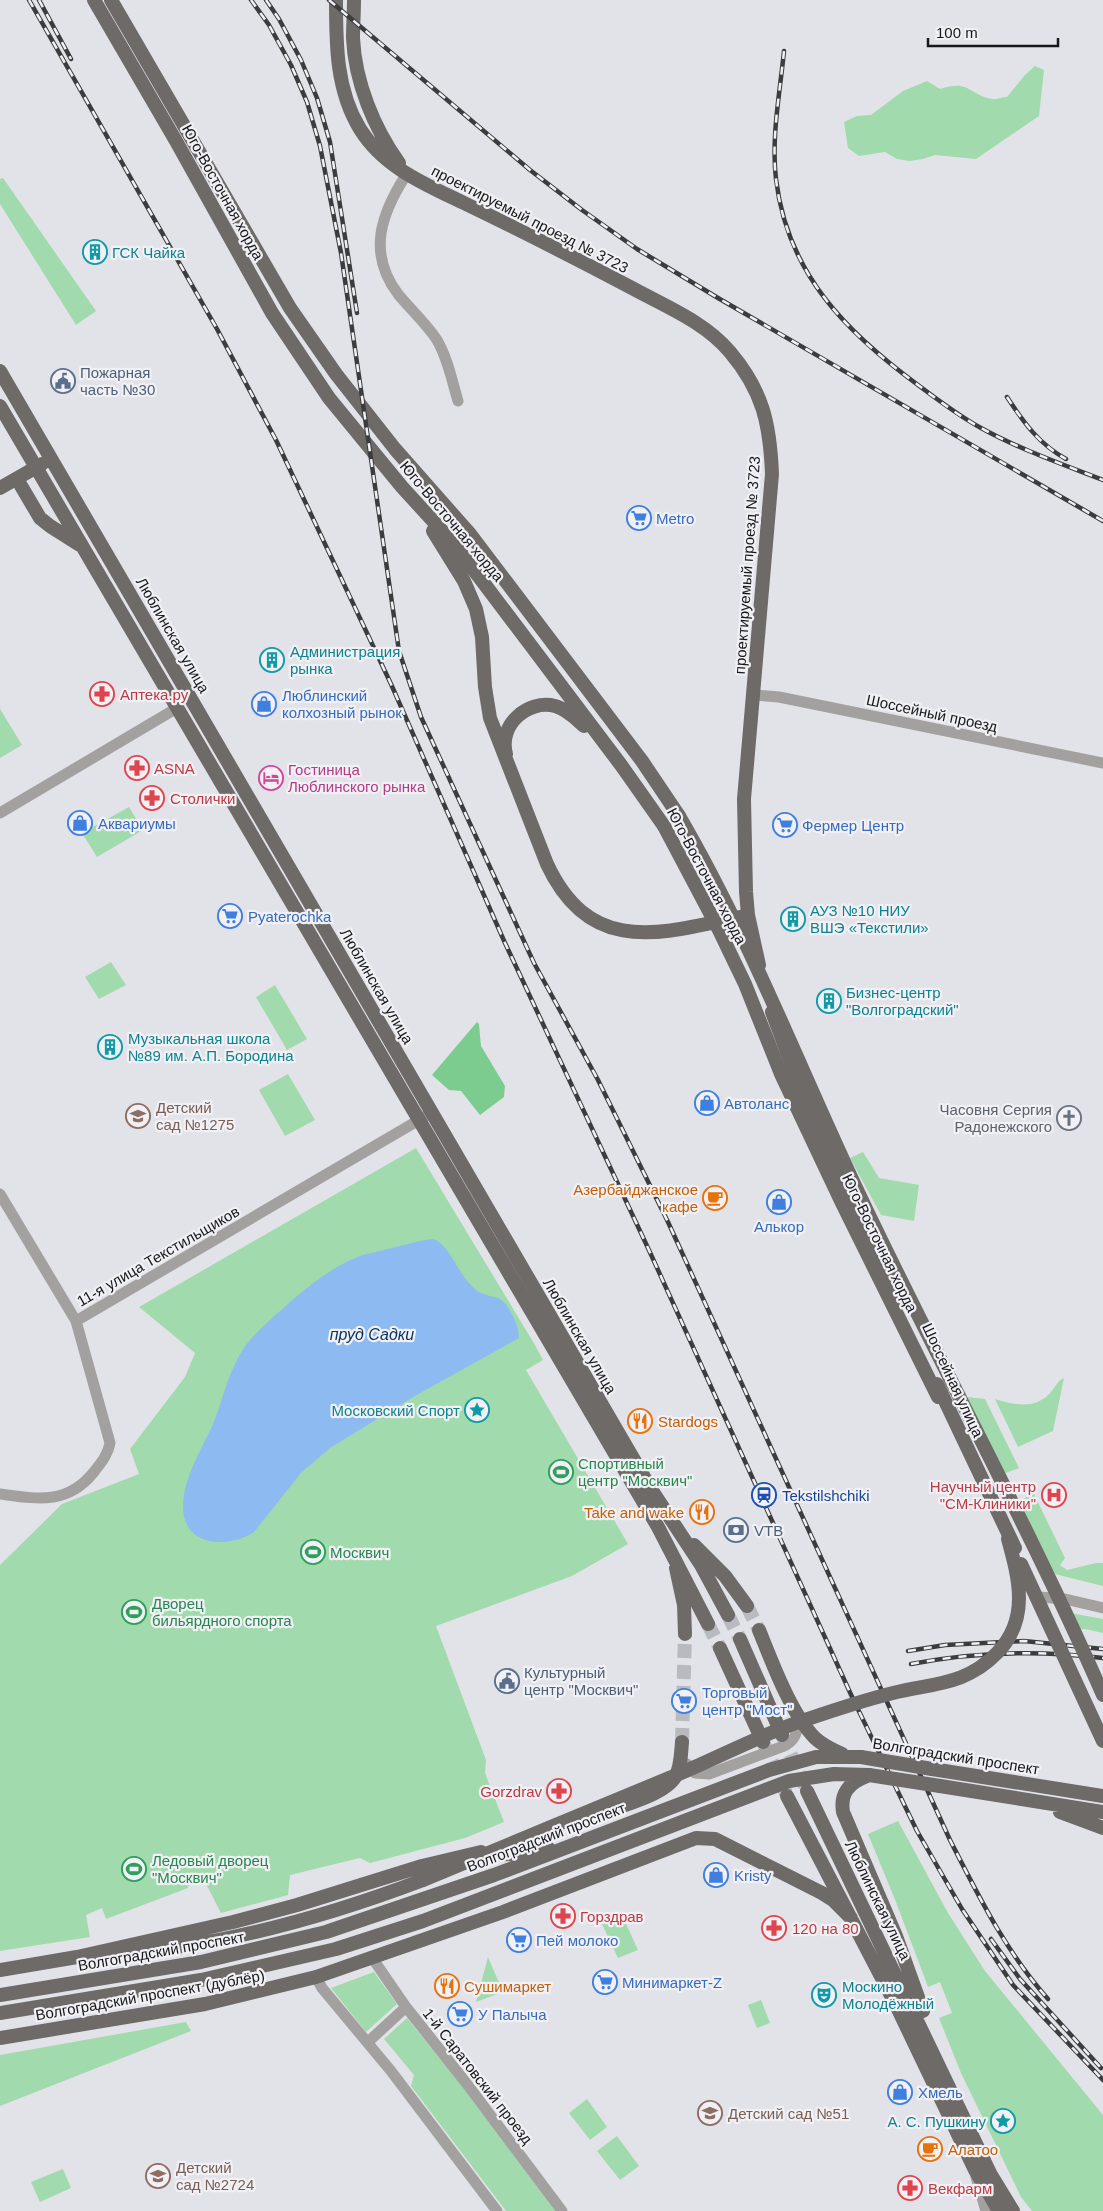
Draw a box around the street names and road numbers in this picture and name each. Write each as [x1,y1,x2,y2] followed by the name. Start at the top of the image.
[179,122,268,263] street label: Юго-Восточная хорда
[429,162,631,276] street label: проектируемый проезд № 3723
[731,455,763,675] street label: проектируемый проезд № 3723
[397,457,508,585] street label: Юго-Восточная хорда
[133,574,213,696] street label: Люблинская улица
[865,691,999,735] street label: Шоссейный проезд
[664,805,750,948] street label: Юго-Восточная хорда
[337,925,417,1047] street label: Люблинская улица
[839,1171,921,1315] street label: Юго-Восточная хорда
[74,1202,242,1310] street label: 11-я улица Текстильщиков
[540,1275,620,1397] street label: Люблинская улица
[919,1320,987,1440] street label: Шоссейная улица
[871,1734,1041,1778] street label: Волгоградский проспект
[464,1799,628,1875] street label: Волгоградский проспект
[842,1838,915,1963] street label: Люблинская улица
[77,1928,246,1974] street label: Волгоградский проспект
[34,1966,266,2024] street label: Волгоградский проспект (дублёр)
[420,2005,536,2147] street label: 1-й Саратовский проезд

